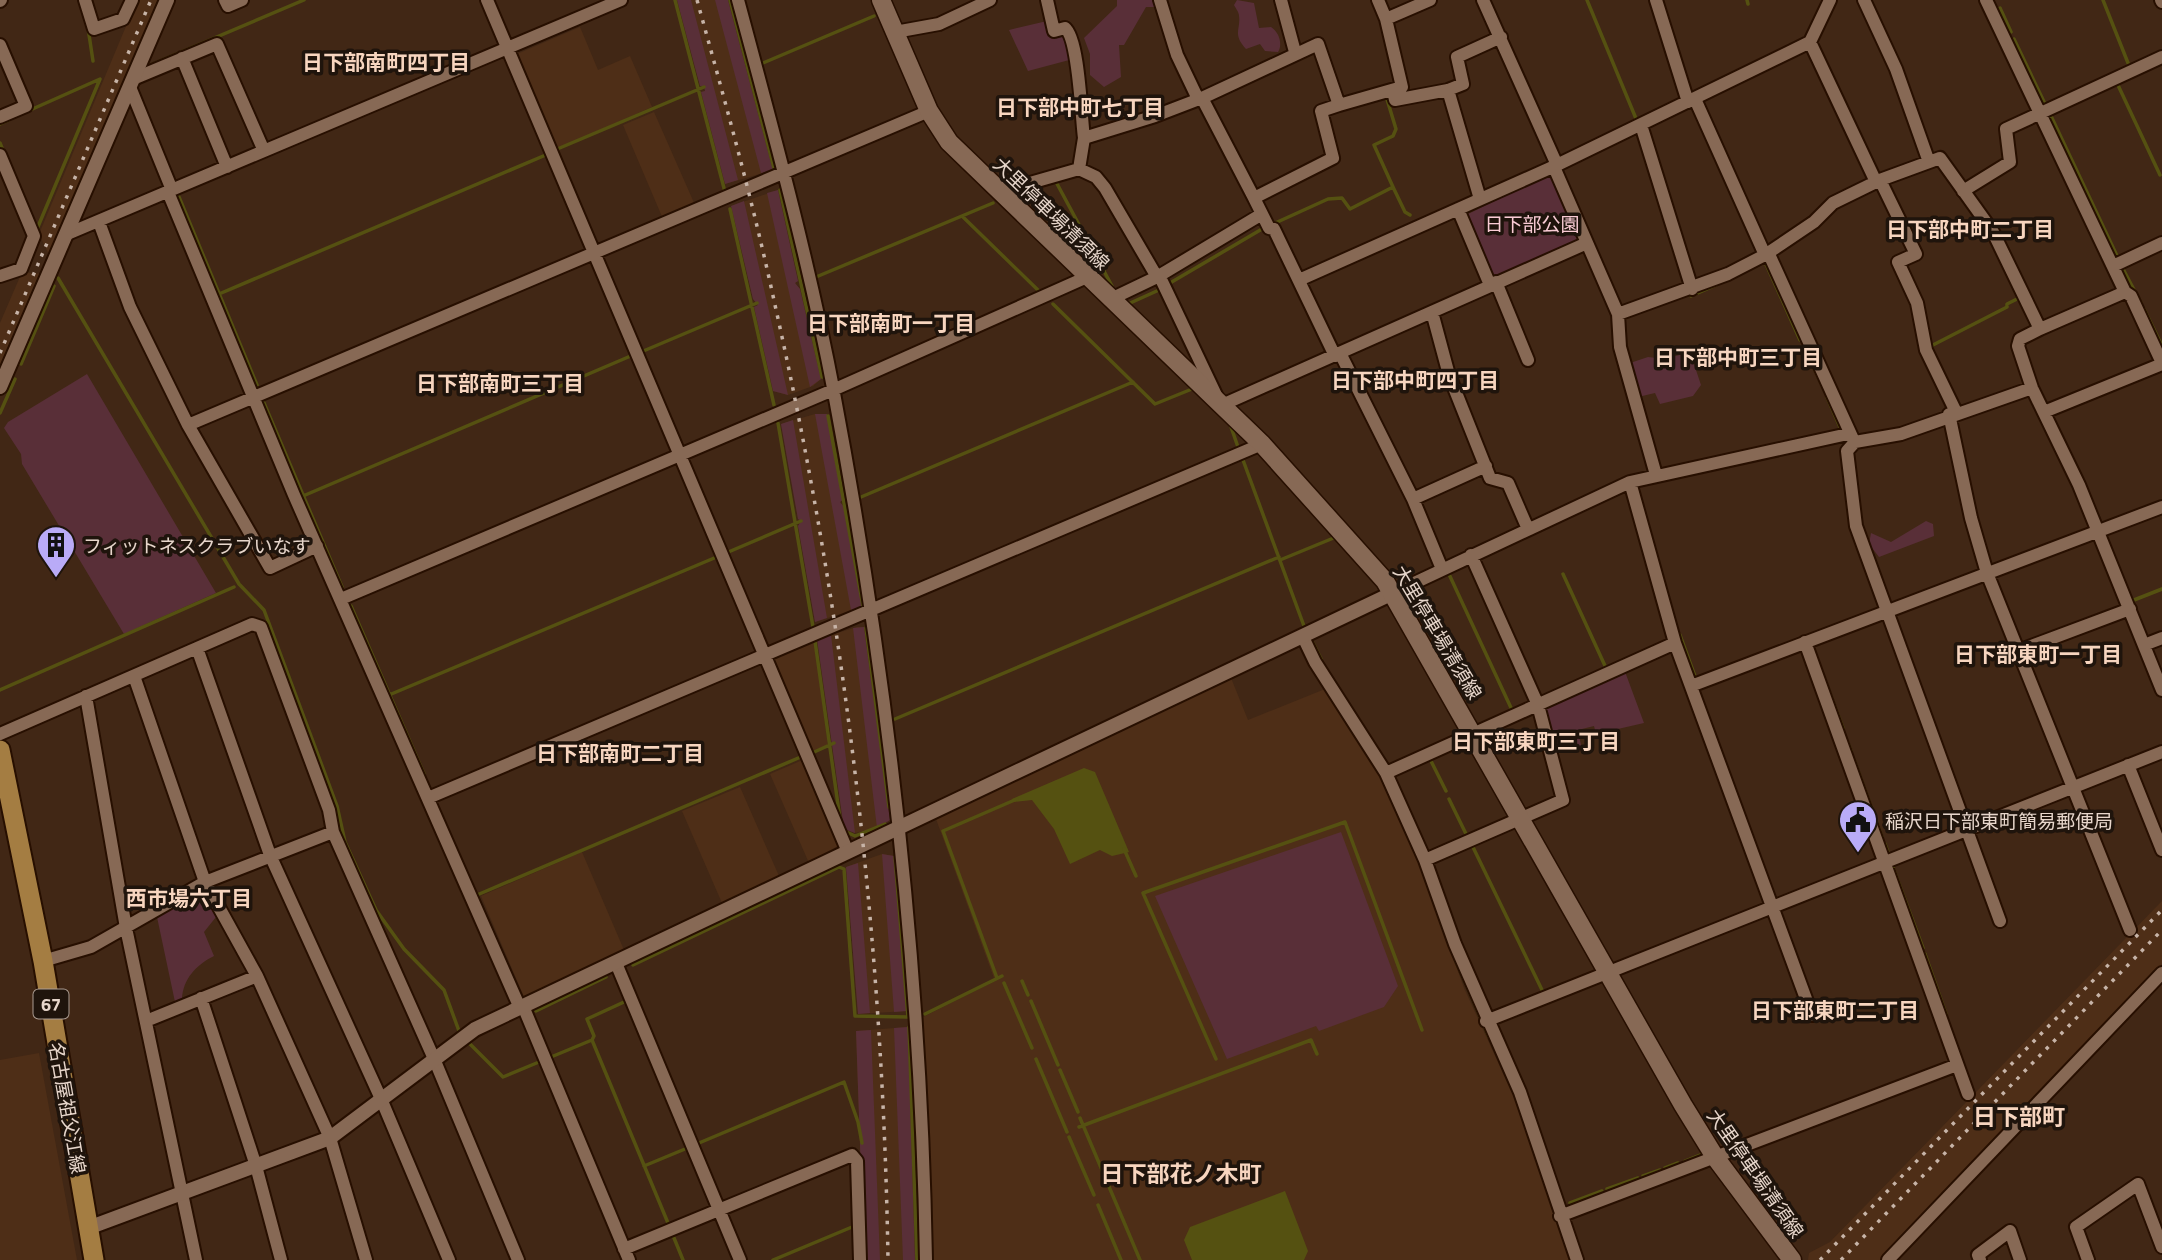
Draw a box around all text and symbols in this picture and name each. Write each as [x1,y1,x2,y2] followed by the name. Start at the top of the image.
[302,46,470,78] district label: 日下部南町四丁目
[996,91,1164,123] district label: 日下部中町七丁目
[987,150,1117,276] street label: 大里停車場清須線
[1484,209,1580,238] park label: 日下部公園
[1886,213,2054,245] district label: 日下部中町二丁目
[807,307,975,339] district label: 日下部南町一丁目
[1654,341,1822,373] district label: 日下部中町三丁目
[1331,364,1499,396] district label: 日下部中町四丁目
[416,367,584,399] district label: 日下部南町三丁目
[35,524,77,579] building icon: フィットネスクラブいなす
[83,531,311,560] place label: フィットネスクラブいなす
[1386,559,1490,705] street label: 大里停車場清須線
[1954,638,2122,670] district label: 日下部東町一丁目
[1452,725,1620,757] district label: 日下部東町三丁目
[536,737,704,769] district label: 日下部南町二丁目
[1837,799,1879,854] public building icon: 稲沢日下部東町簡易郵便局
[1885,806,2113,835] place label: 稲沢日下部東町簡易郵便局
[126,882,252,914] district label: 西市場六丁目
[34,989,68,1018] road number: 67
[1751,994,1919,1026] district label: 日下部東町二丁目
[42,1040,94,1176] street label: 名古屋祖父江線
[1973,1099,2065,1134] district label: 日下部町
[1701,1102,1811,1244] street label: 大里停車場清須線
[1101,1156,1262,1191] district label: 日下部花ノ木町

